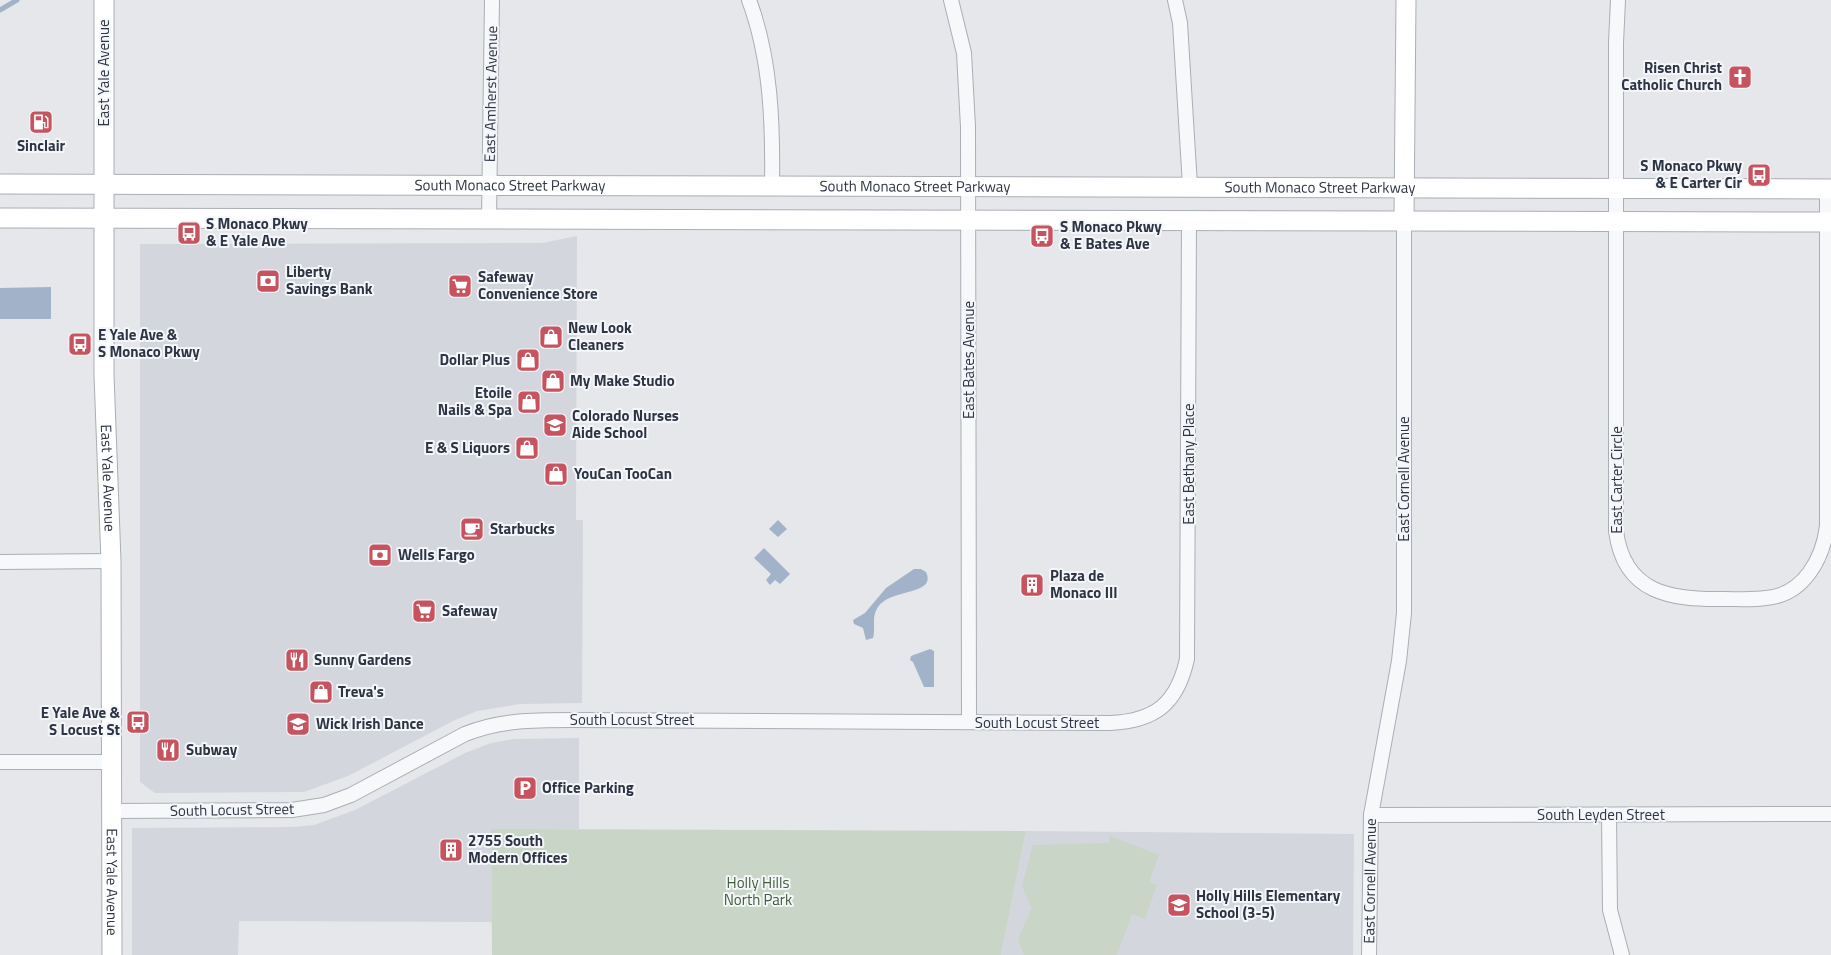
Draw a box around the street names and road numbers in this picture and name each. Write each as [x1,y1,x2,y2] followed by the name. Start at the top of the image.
[92,19,115,127] street label: East Yale Avenue
[478,26,503,162] street label: East Amherst Avenue
[414,173,606,197] street label: South Monaco Street Parkway
[819,174,1011,198] street label: South Monaco Street Parkway
[1224,175,1416,199] street label: South Monaco Street Parkway
[957,301,980,419] street label: East Bates Avenue
[1177,403,1200,525] street label: East Bethany Place
[1392,416,1415,542] street label: East Cornell Avenue
[95,424,122,532] street label: East Yale Avenue
[1605,426,1628,534] street label: East Carter Circle
[570,708,695,731] street label: South Locust Street
[975,711,1100,734] street label: South Locust Street
[170,797,295,822] street label: South Locust Street
[1537,803,1666,826] street label: South Leyden Street
[1357,818,1382,944] street label: East Cornell Avenue
[101,828,124,936] street label: East Yale Avenue

